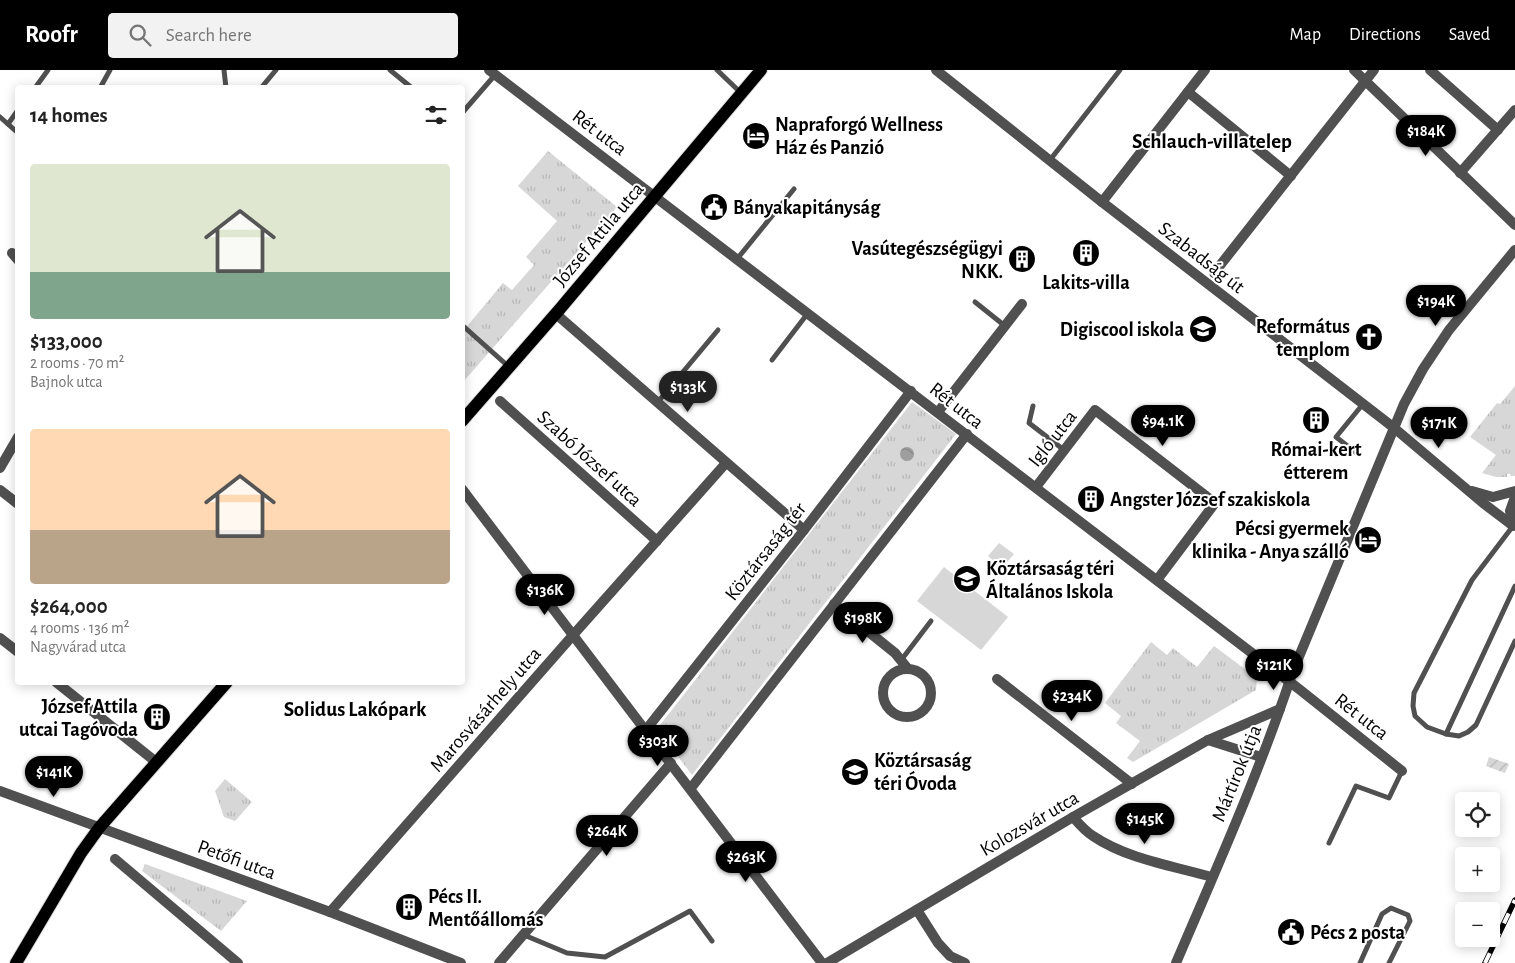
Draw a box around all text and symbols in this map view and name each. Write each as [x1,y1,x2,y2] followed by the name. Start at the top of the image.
[108,13,458,58] search box
[126,21,154,49] icon: search
[25,23,78,47] text: Roofr
[166,26,252,45] text: Search here
[1290,26,1321,44] text: Map
[1349,26,1421,44] text: Directions
[1449,26,1490,44] text: Saved
[422,101,450,129] icon: filters
[30,105,108,126] text: 14 homes
[568,106,630,160] street label: Rét utca
[1391,114,1461,157] pin: $184K
[775,115,943,158] place label: Napraforgó Wellness Ház és Panzió
[741,121,771,151] hotel icon: Napraforgó Wellness Ház és Panzió
[1407,123,1445,139] text: $184K
[1132,131,1292,152] district label: Schlauch-villatelep
[550,179,648,290] street label: József Attila utca
[699,192,729,222] public building icon: Bányakapitányság
[195,196,285,286] icon: home
[733,198,881,218] place label: Bányakapitányság
[1155,218,1249,298] street label: Szabadság út
[1071,238,1101,268] building icon: Lakits-villa
[852,239,1003,282] place label: Vasútegészségügyi NKK.
[1007,244,1037,274] building icon: Vasútegészségügyi NKK.
[1042,273,1130,293] place label: Lakits-villa
[1401,284,1471,327] pin: $194K
[1417,293,1455,309] text: $194K
[1188,314,1218,344] school or university icon: Digiscool iskola
[1256,317,1350,360] place label: Református templom
[1060,320,1184,340] place label: Digiscool iskola
[1354,322,1384,352] church icon: Református templom
[30,331,103,352] text: $133,000
[30,355,124,371] text: 2 rooms · 70 m²
[653,370,723,413] pin: $133K
[30,374,103,390] text: Bajnok utca
[670,379,706,395] text: $133K
[926,379,987,433] street label: Rét utca
[1122,404,1204,447] pin: $94.1K
[1301,405,1331,435] building icon: Római-kert étterem
[1404,406,1474,449] pin: $171K
[533,407,645,511] street label: Szabó József utca
[1025,407,1081,471] street label: Igló utca
[1142,413,1184,429] text: $94.1K
[1422,415,1456,431] text: $171K
[1271,440,1362,483] place label: Római-kert étterem
[195,461,285,551] icon: home
[1076,484,1106,514] building icon: Angster József szakiskola
[1110,490,1311,510] place label: Angster József szakiskola
[722,498,810,604] street label: Köztársaság tér
[1192,519,1349,562] place label: Pécsi gyermek klinika - Anya szálló
[1353,525,1383,555] hotel icon: Pécsi gyermek klinika - Anya szálló
[986,559,1115,602] place label: Köztársaság téri Általános Iskola
[952,564,982,594] school or university icon: Köztársaság téri Általános Iskola
[510,574,580,616] pin: $136K
[527,582,563,598] text: $136K
[30,596,108,617] text: $264,000
[828,602,898,644] pin: $198K
[844,610,882,626] text: $198K
[30,620,129,636] text: 4 rooms · 136 m²
[30,639,126,655] text: Nagyvárad utca
[426,643,545,776] street label: Marosvásárhely utca
[1239,648,1309,691] pin: $121K
[1256,657,1292,673] text: $121K
[1037,680,1107,722] pin: $234K
[1052,688,1092,704] text: $234K
[1331,690,1392,744] street label: Rét utca
[19,697,138,740] place label: József Attila utcai Tagóvoda
[284,699,427,720] district label: Solidus Lakópark
[142,702,172,732] building icon: József Attila utcai Tagóvoda
[1209,722,1265,824] street label: Mártírok útja
[623,724,693,767] pin: $303K
[639,733,677,749] text: $303K
[874,751,972,794] place label: Köztársaság téri Óvoda
[19,756,89,798] pin: $141K
[840,757,870,787] school or university icon: Köztársaság téri Óvoda
[36,764,72,780] text: $141K
[977,788,1082,860] street label: Kolozsvár utca
[1455,792,1500,947] map controls
[1455,792,1500,837] button: locate
[1110,802,1180,845] pin: $145K
[1126,811,1164,827] text: $145K
[572,814,642,857] pin: $264K
[587,823,627,839] text: $264K
[195,837,278,883] street label: Petőfi utca
[711,840,781,883] pin: $263K
[1455,847,1500,892] button: +
[727,849,765,865] text: $263K
[428,887,544,930] place label: Pécs II. Mentőállomás
[394,892,424,922] building icon: Pécs II. Mentőállomás
[1455,902,1500,947] button: −
[1276,917,1306,947] public building icon: Pécs 2 posta
[1310,923,1405,943] place label: Pécs 2 posta

